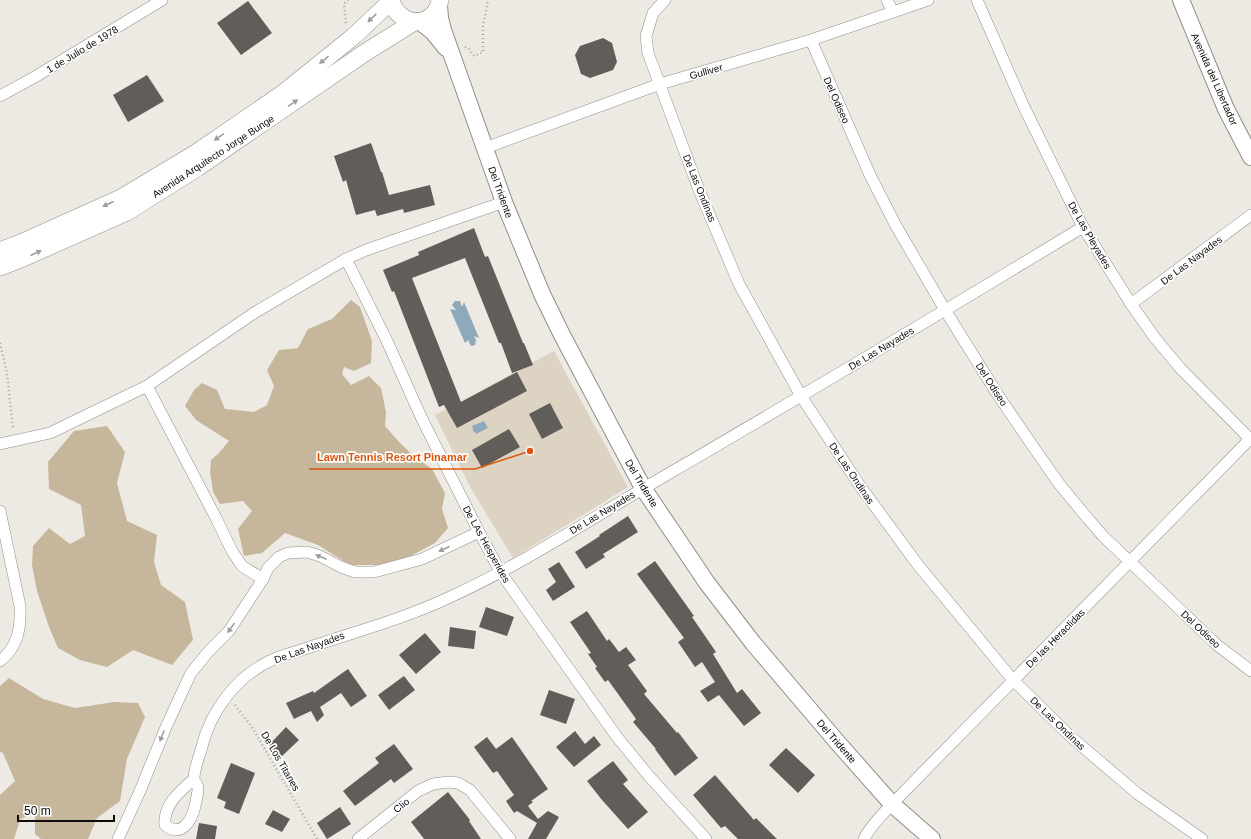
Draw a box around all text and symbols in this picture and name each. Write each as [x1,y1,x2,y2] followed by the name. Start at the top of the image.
[367,14,378,23] one-way arrow
[44,23,120,75] street label: 1 de Julio de 1978
[1189,31,1240,128] street label: Avenida del Libertador
[318,56,329,65] one-way arrow
[688,61,725,81] street label: Gulliver
[821,75,852,125] street label: Del Odiseo
[288,99,298,107] one-way arrow
[150,113,276,200] street label: Avenida Arquitecto Jorge Bunge
[214,133,224,141] one-way arrow
[681,153,718,223] street label: De Las Ondinas
[486,165,515,220] street label: Del Tridente
[1066,200,1113,271] street label: De Las Pleyades
[102,201,113,207] one-way arrow
[1158,234,1224,287] street label: De Las Nayades
[31,249,43,255] one-way arrow
[847,325,916,372] street label: De Las Nayades
[973,361,1010,408] street label: Del Odiseo
[827,440,876,506] street label: De Las Ondinas
[309,446,475,469] callout: Lawn Tennis Resort Pinamar
[317,451,468,463] text: Lawn Tennis Resort Pinamar
[623,457,660,510] street label: Del Tridente
[568,489,637,536] street label: De Las Nayades
[461,504,512,585] street label: De LAs Hesperides
[438,546,449,552] one-way arrow
[315,554,327,561] one-way arrow
[1024,607,1087,670] street label: De las Heraclidas
[1179,608,1223,651] street label: Del Odiseo
[227,623,235,633] one-way arrow
[273,630,346,665] street label: De Las Nayades
[1028,694,1087,752] street label: De Las Ondinas
[815,717,859,766] street label: Del Tridente
[259,730,302,793] street label: De Los Titanes
[159,731,165,742] one-way arrow
[391,795,412,815] street label: Clio
[18,797,114,823] scale bar
[24,804,51,818] text: 50 m

